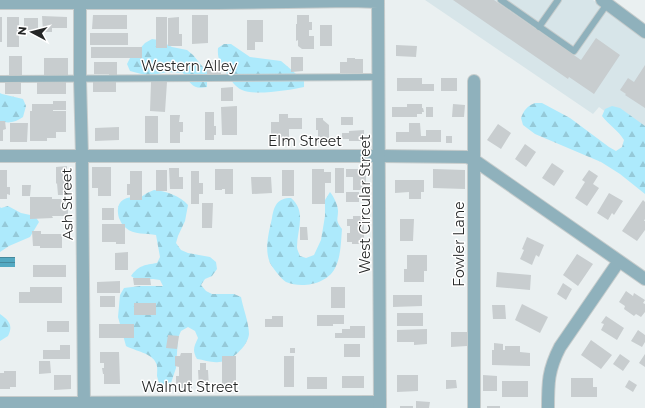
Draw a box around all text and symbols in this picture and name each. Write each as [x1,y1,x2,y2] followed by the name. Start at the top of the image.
[12,12,52,52] north arrow
[15,26,30,36] text: N
[141,57,237,75] street label: Western Alley
[268,132,342,150] street label: Elm Street
[356,134,374,274] street label: West Circular Street
[57,167,77,240] street label: Ash Street
[450,201,468,287] street label: Fowler Lane
[141,378,239,396] street label: Walnut Street

